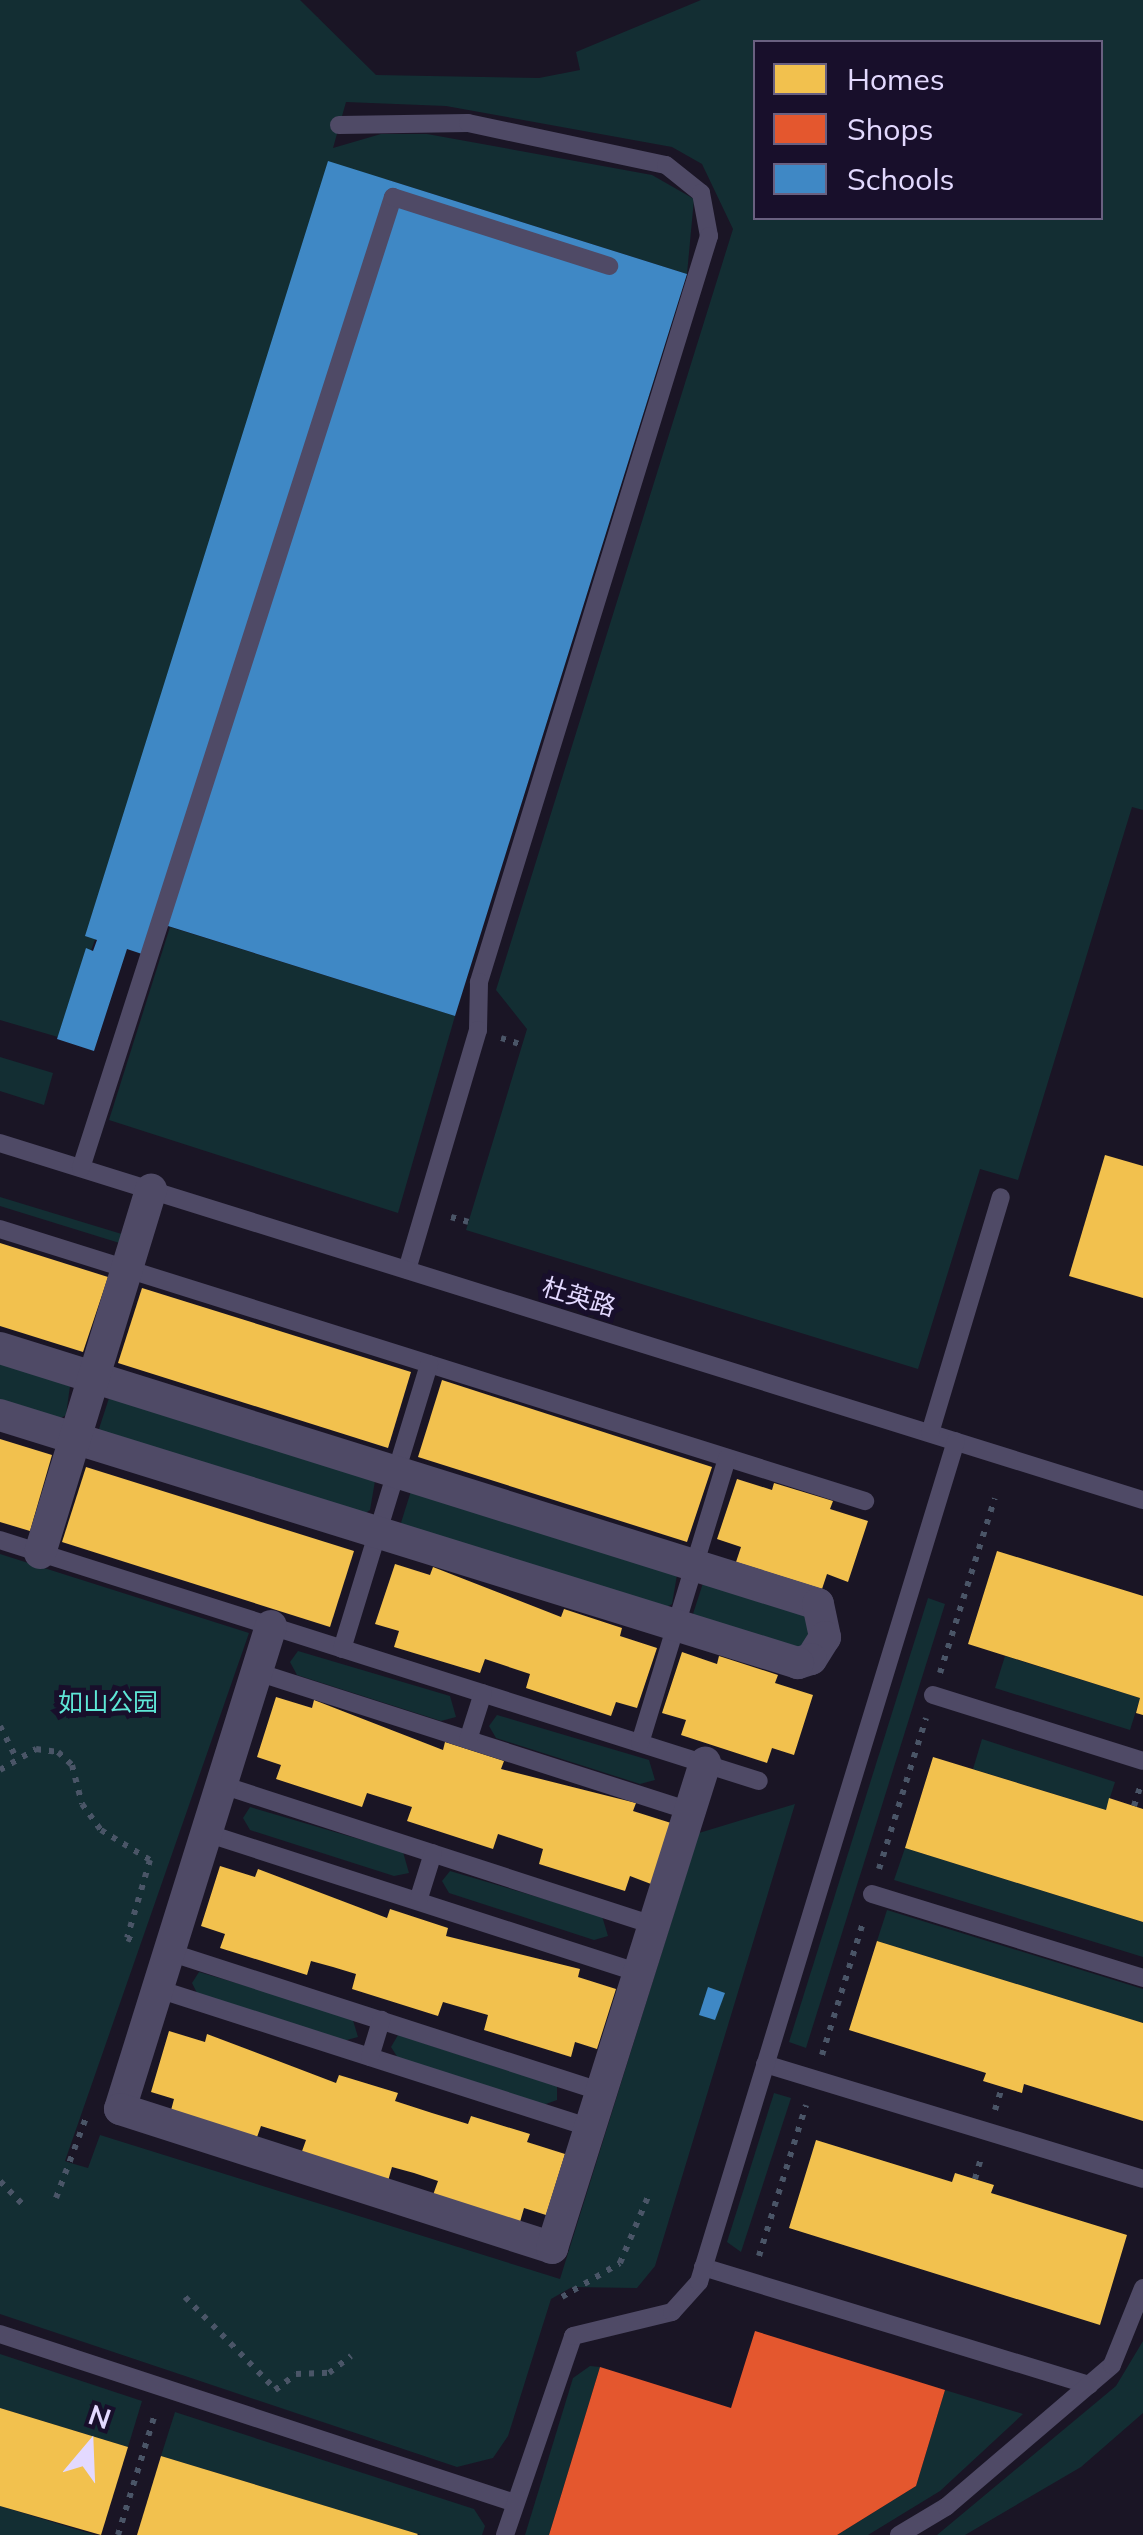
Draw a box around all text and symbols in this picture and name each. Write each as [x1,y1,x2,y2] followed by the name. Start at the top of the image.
[753,40,1103,220] legend
[847,60,945,98] text: Homes
[847,110,933,148] text: Shops
[847,160,954,198] text: Schools
[539,1272,619,1322] street label: 杜英路
[58,1687,158,1717] park label: 如山公园
[40,2395,140,2495] north arrow
[84,2396,116,2436] text: N

